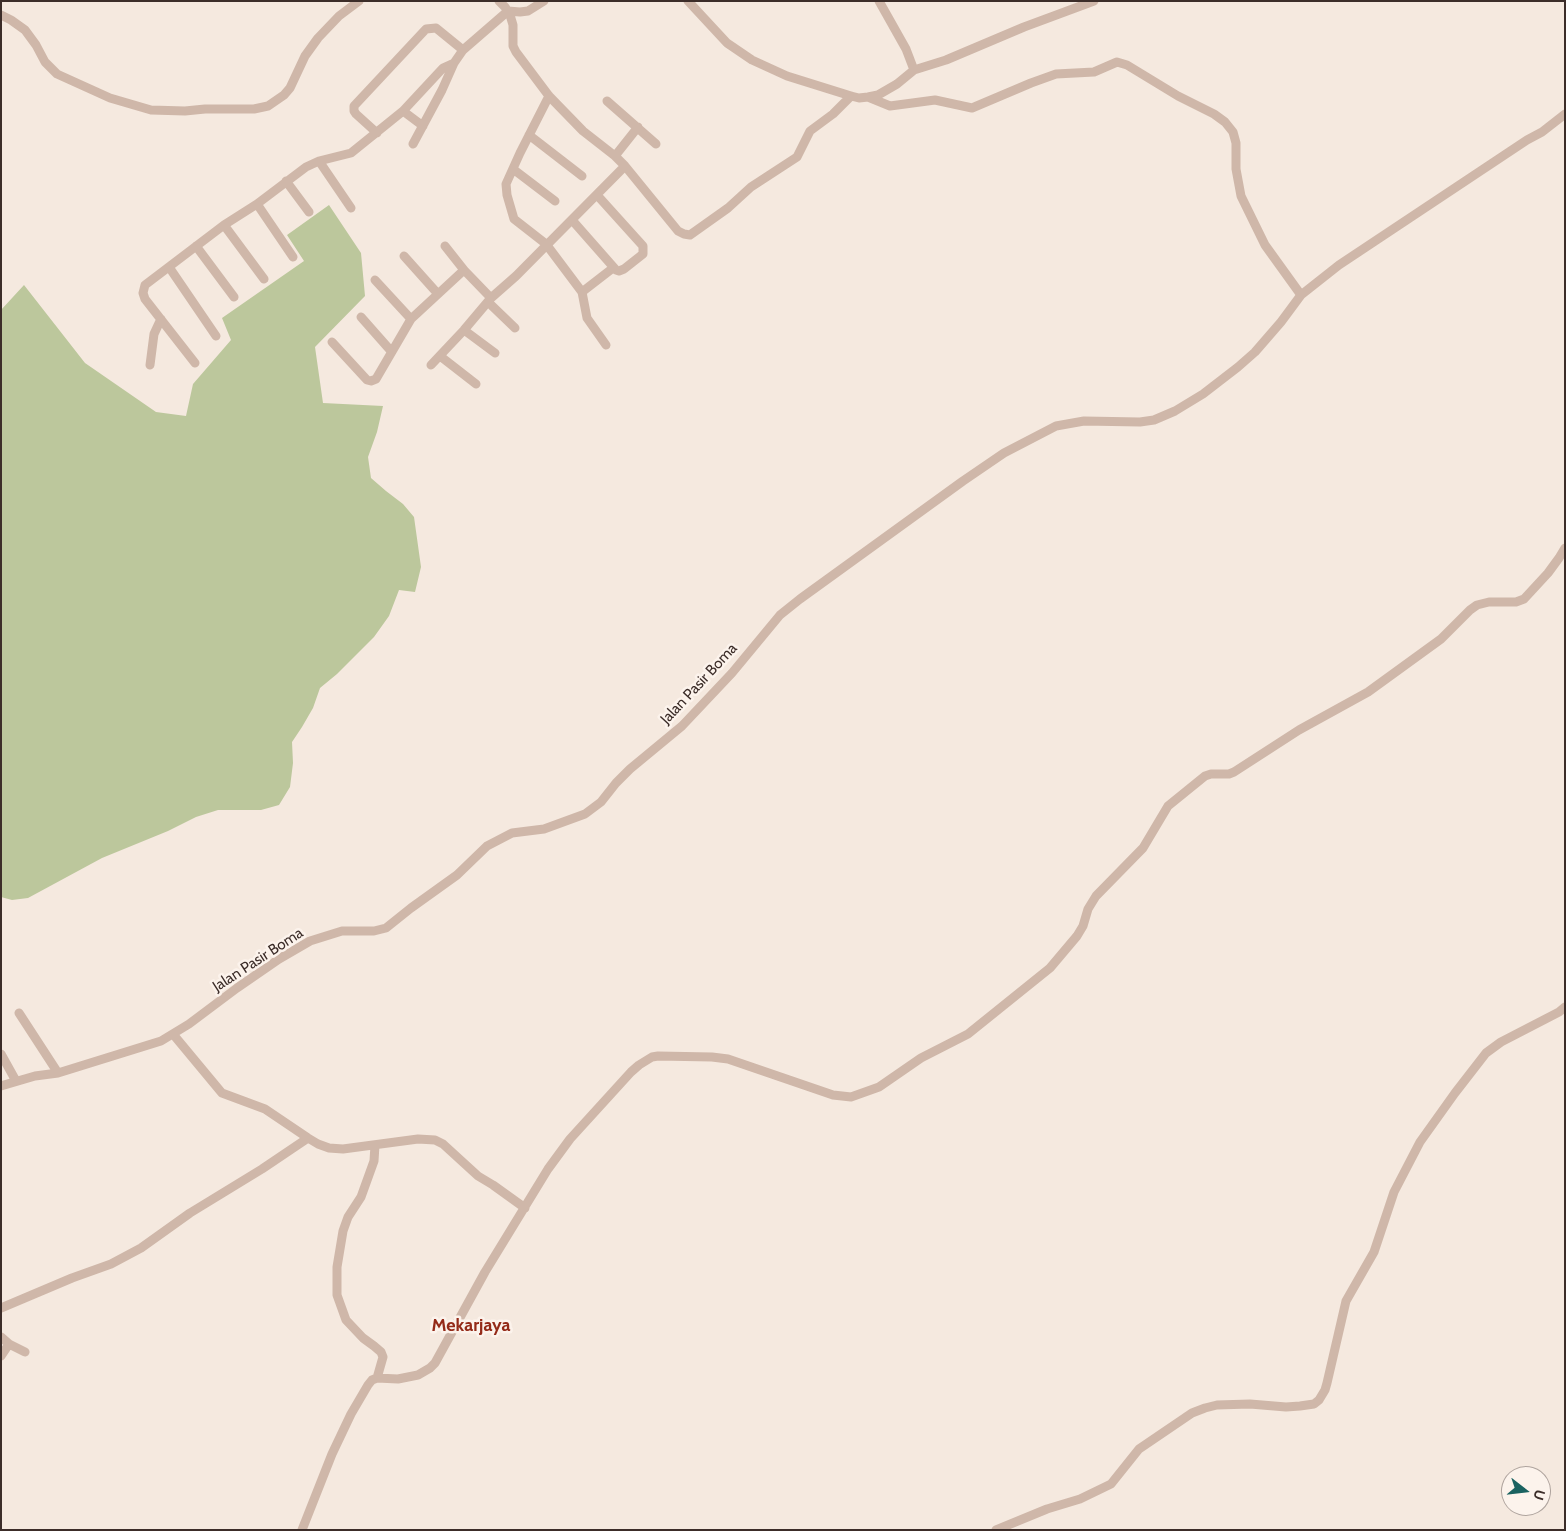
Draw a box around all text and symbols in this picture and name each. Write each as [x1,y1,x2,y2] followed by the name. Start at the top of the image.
[657,640,741,728] street label: Jalan Pasir Boma
[209,924,307,996] street label: Jalan Pasir Boma
[431,1315,511,1337] district label: Mekarjaya
[1501,1466,1551,1516] north arrow
[1529,1488,1549,1502] text: U

